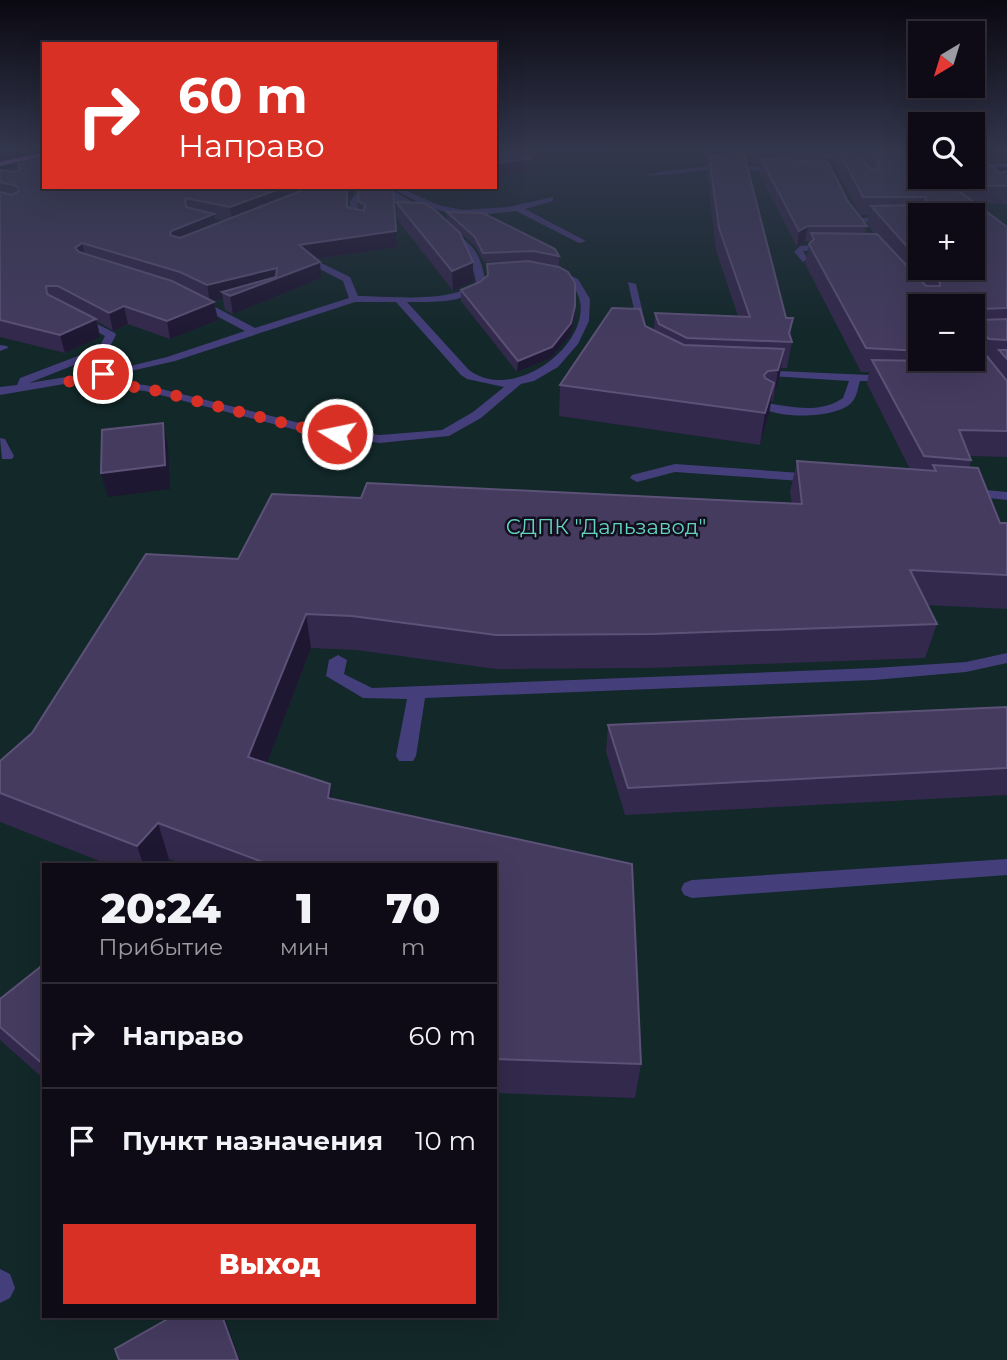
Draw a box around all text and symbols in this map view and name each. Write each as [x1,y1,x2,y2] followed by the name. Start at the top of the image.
[908,21,985,98] north arrow
[908,21,985,371] map controls
[178,66,308,125] text: 60 m
[63,70,154,161] icon: right
[908,112,985,189] button: search
[178,126,325,165] text: Направо
[908,203,985,280] button: +
[908,294,985,371] button: −
[73,344,133,404] pin
[84,355,122,393] icon: arrive
[300,397,374,471] position arrow
[506,514,706,539] park label: СДПК "Дальзавод"
[101,882,221,934] text: 20:24
[296,882,313,934] text: 1
[386,882,440,934] text: 70
[99,933,223,961] text: Прибытие
[280,933,329,961] text: мин
[401,933,425,961] text: m
[63,1017,101,1055] icon: right
[122,1020,243,1052] text: Направо
[409,1020,476,1052] text: 60 m
[63,1122,101,1160] icon: arrive
[122,1125,383,1157] text: Пункт назначения
[415,1125,476,1157] text: 10 m
[63,1224,476,1304] button: Выход

